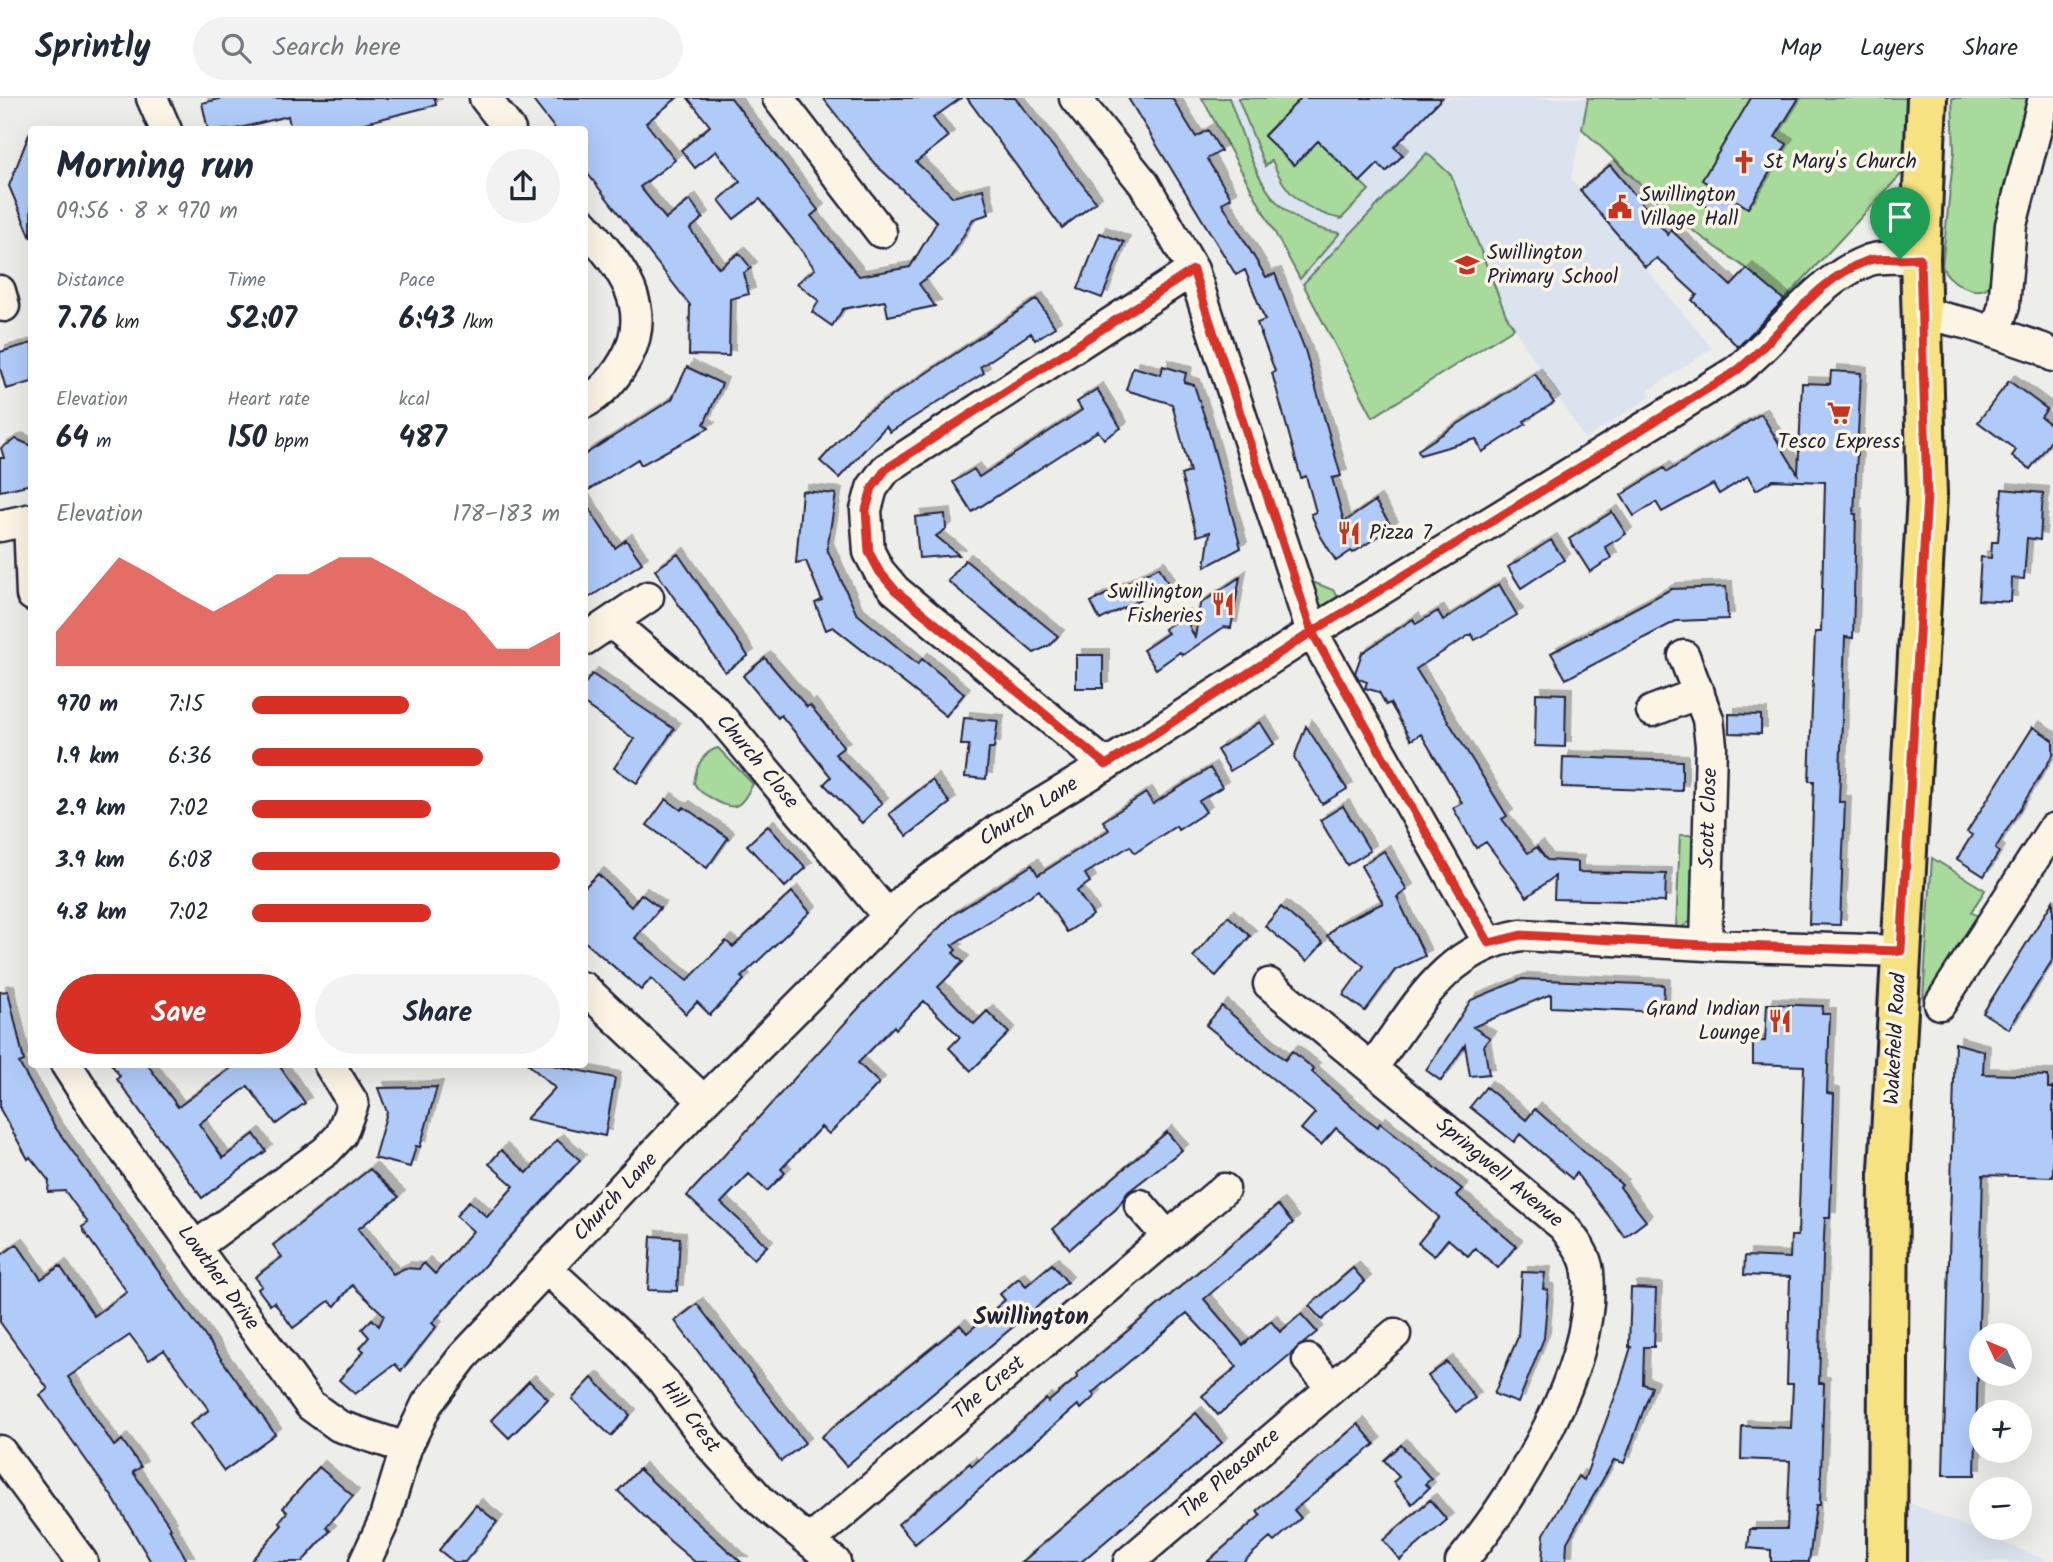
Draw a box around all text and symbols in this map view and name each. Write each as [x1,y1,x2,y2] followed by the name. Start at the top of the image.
[193,17,683,80] search box
[35,22,151,75] text: Sprintly
[273,27,401,69] text: Search here
[217,29,255,67] icon: search
[1780,29,1822,68] text: Map
[1860,29,1924,68] text: Layers
[1962,29,2018,68] text: Share
[56,138,254,198] text: Morning run
[1764,146,1917,179] place label: St Mary's Church
[1730,148,1758,176] church icon: St Mary's Church
[486,149,560,223] button: share
[1640,179,1738,236] place label: Swillington Village Hall
[1870,187,1930,259] pin
[1606,193,1634,221] public building icon: Swillington Village Hall
[56,194,238,230] text: 09:56 · 8 × 970 m
[1881,198,1919,236] icon: arrive
[1487,237,1618,294] place label: Swillington Primary School
[1453,251,1481,279] school or university icon: Swillington Primary School
[56,266,124,296] text: Distance
[227,266,266,296] text: Time
[399,266,435,296] text: Pace
[56,296,108,344] text: 7.76
[227,296,297,344] text: 52:07
[399,296,455,344] text: 6:43
[108,308,139,338] text: km
[455,308,493,338] text: /km
[56,385,128,415] text: Elevation
[227,385,310,415] text: Heart rate
[399,385,430,415] text: kcal
[1825,399,1853,427] supermarket icon: Tesco Express
[56,415,89,463] text: 64
[227,415,267,463] text: 150
[399,415,447,463] text: 487
[1778,426,1900,459] place label: Tesco Express
[89,427,111,457] text: m
[267,427,309,457] text: bpm
[56,497,143,533] text: Elevation
[453,497,560,533] text: 178–183 m
[1369,517,1433,550] place label: Pizza 7
[1335,519,1363,547] restaurant icon: Pizza 7
[1107,576,1203,633] place label: Swillington Fisheries
[1209,590,1237,618] restaurant icon: Swillington Fisheries
[56,687,118,723] text: 970 m
[168,687,204,723] text: 7:15
[707,707,807,817] street label: Church Close
[56,739,119,775] text: 1.9 km
[168,739,212,775] text: 6:36
[1691,767,1727,869] street label: Scott Close
[973,768,1086,856] street label: Church Lane
[56,791,126,827] text: 2.9 km
[168,791,209,827] text: 7:02
[56,843,125,879] text: 3.9 km
[168,843,212,879] text: 6:08
[56,895,127,931] text: 4.8 km
[168,895,209,931] text: 7:02
[1876,972,1916,1106] street label: Wakefield Road
[56,974,301,1054] button: Save
[315,974,560,1054] button: Share
[1646,993,1761,1050] place label: Grand Indian Lounge
[1766,1007,1794,1035] restaurant icon: Grand Indian Lounge
[1428,1109,1571,1237] street label: Springwell Avenue
[566,1144,667,1249] street label: Church Lane
[168,1218,268,1338] street label: Lowther Drive
[973,1298,1089,1337] district label: Swillington
[1969,1323,2032,1386] north arrow
[1969,1323,2032,1540] map controls
[945,1347,1033,1428] street label: The Crest
[652,1374,729,1461] street label: Hill Crest
[1969,1400,2032,1463] button: +
[1172,1420,1288,1527] street label: The Pleasance
[1969,1477,2032,1540] button: −

